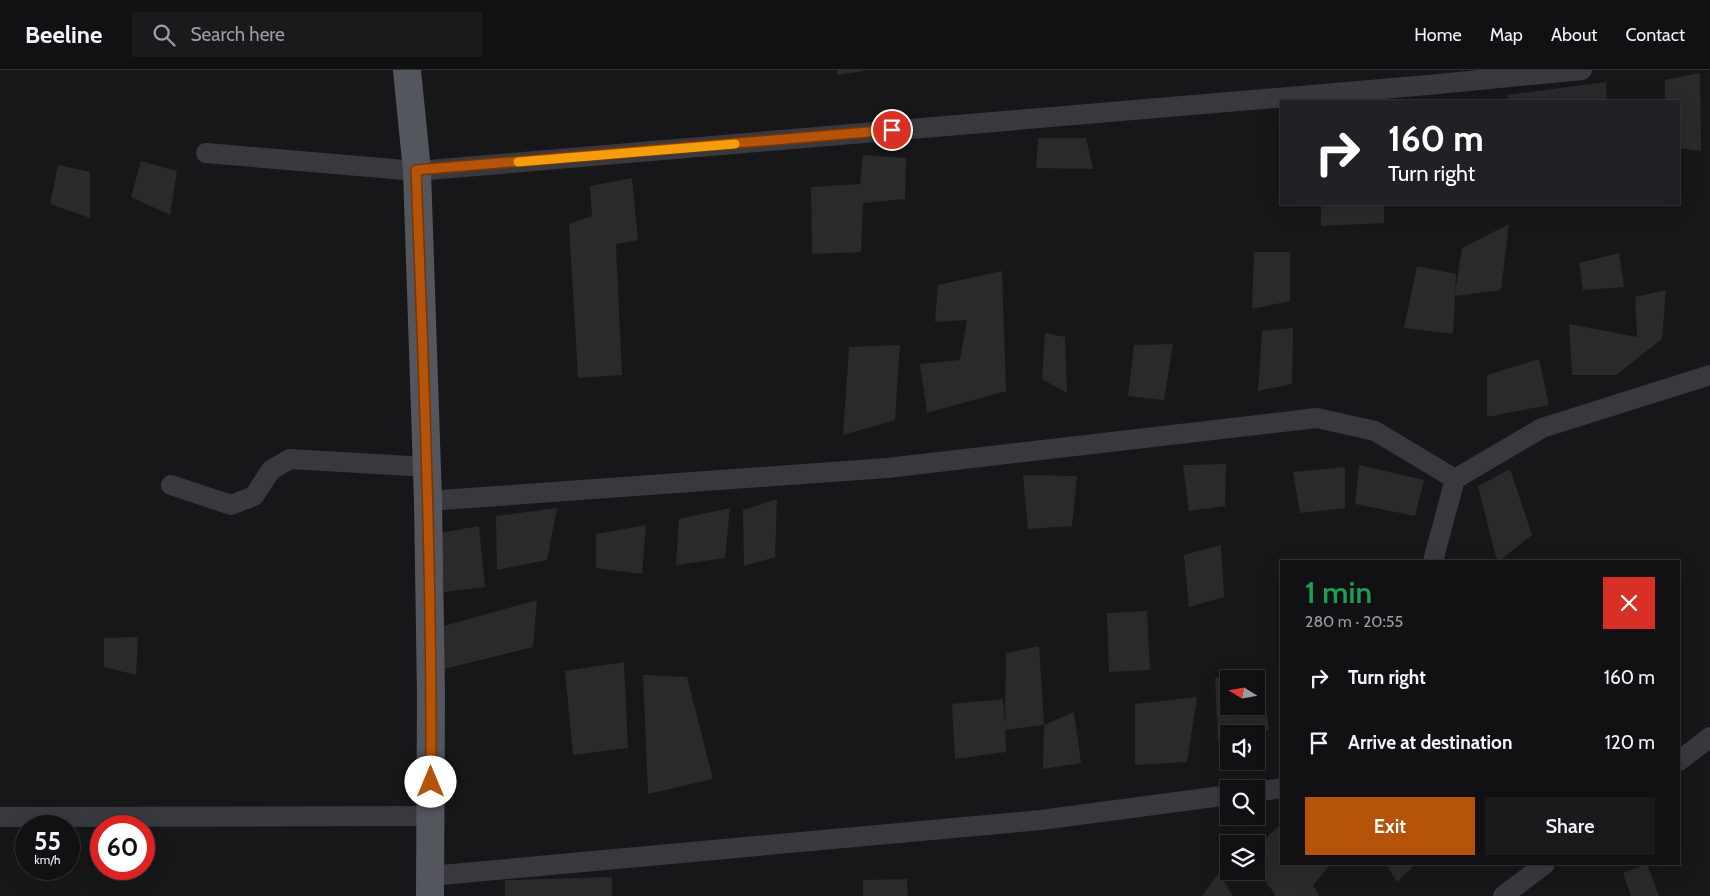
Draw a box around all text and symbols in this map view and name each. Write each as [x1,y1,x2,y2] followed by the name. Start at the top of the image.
[132,12,482,57] search box
[25,20,102,49] text: Beeline
[150,21,178,49] icon: search
[190,23,285,46] text: Search here
[1414,24,1462,46] text: Home
[1490,24,1523,46] text: Map
[1551,24,1597,46] text: About
[1625,24,1685,46] text: Contact
[871,109,913,151] pin
[878,116,906,144] icon: arrive
[1388,117,1484,160] text: 160 m
[1305,120,1370,185] icon: right
[1388,160,1475,187] text: Turn right
[1305,574,1372,611] text: 1 min
[1603,577,1655,629] button: close
[1305,612,1403,631] text: 280 m · 20:55
[1305,664,1333,692] icon: right
[1348,666,1426,689] text: Turn right
[1604,666,1655,689] text: 160 m
[1220,670,1265,715] north arrow
[1220,670,1265,880] map controls
[1220,725,1265,770] button: sound
[1305,729,1333,757] icon: arrive
[1348,731,1512,754] text: Arrive at destination
[1605,731,1655,754] text: 120 m
[404,755,456,807] position arrow
[1220,780,1265,825] button: search
[1305,797,1475,855] button: Exit
[1485,797,1655,855] button: Share
[90,815,155,880] speed limit sign: 60
[34,826,61,856] text: 55
[1220,835,1265,880] button: layers
[34,852,61,867] text: km/h

